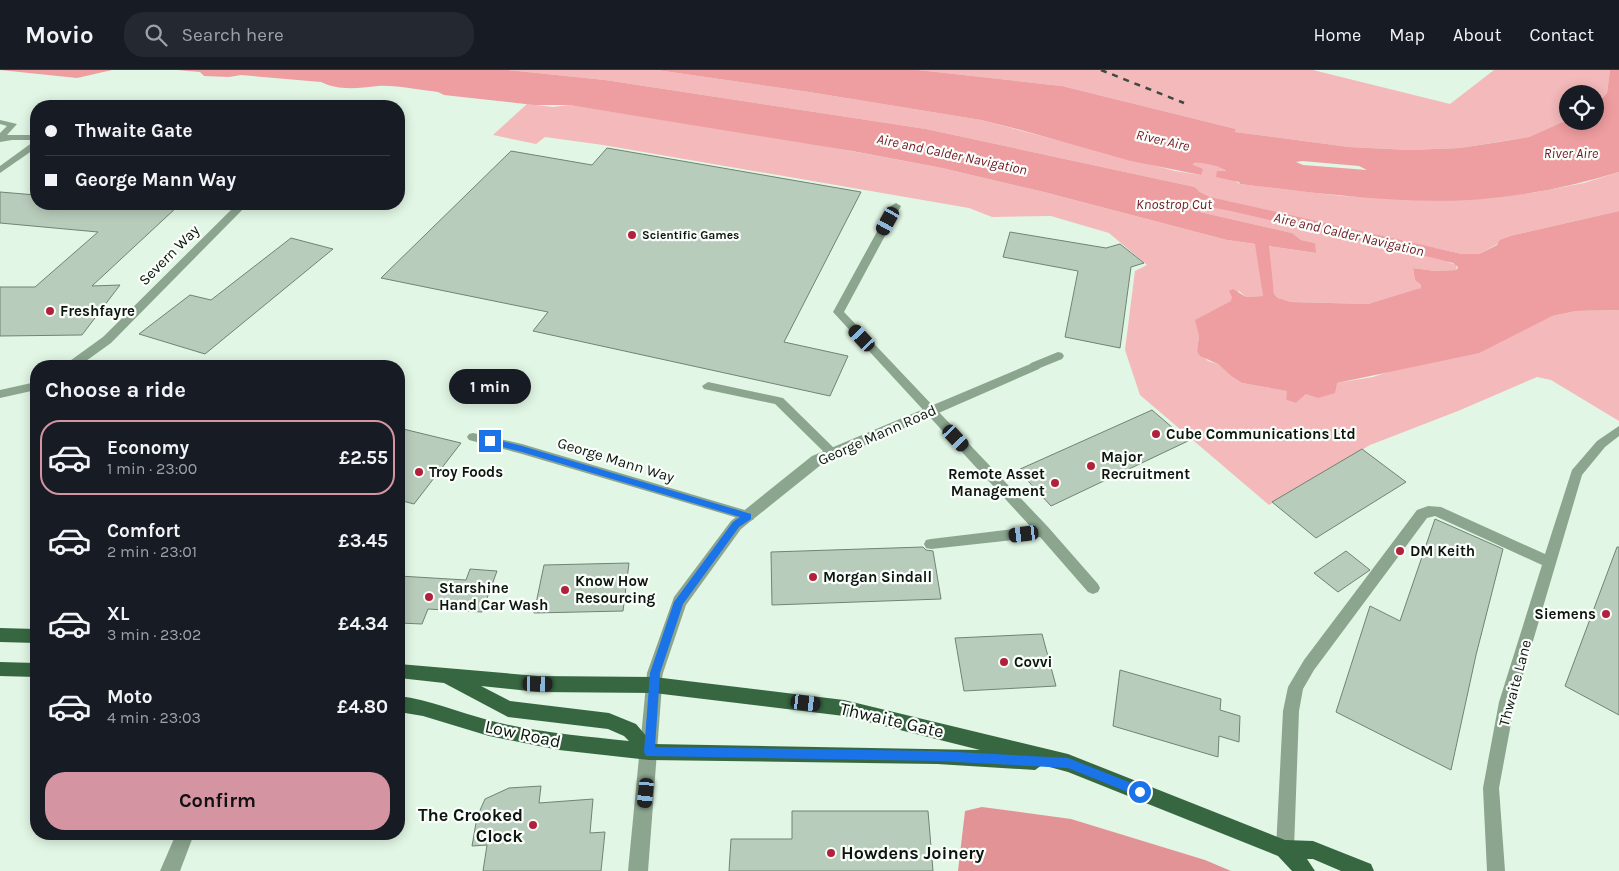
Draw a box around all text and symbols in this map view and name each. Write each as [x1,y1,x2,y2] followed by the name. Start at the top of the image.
[124,12,474,57] search box
[25,21,94,49] text: Movio
[142,21,170,49] icon: search
[182,24,284,46] text: Search here
[1313,24,1361,46] text: Home
[1389,24,1425,46] text: Map
[1453,24,1502,46] text: About
[1530,24,1594,46] text: Contact
[1559,85,1604,130] map controls
[1559,85,1604,130] button: locate
[75,120,193,142] text: Thwaite Gate
[1134,126,1192,155] water label: River Aire
[875,130,1029,179] water label: Aire and Calder Navigation
[1544,145,1599,162] water label: River Aire
[75,169,236,191] text: George Mann Way
[1136,196,1212,213] water label: Knostrop Cut
[874,204,901,238] car
[1272,209,1426,260] water label: Aire and Calder Navigation
[135,221,203,289] street label: Severn Way
[642,228,739,242] place label: Scientific Games
[626,229,638,241] marker: Scientific Games
[60,302,135,320] place label: Freshfayre
[44,305,56,317] marker: Freshfayre
[846,322,877,354] car
[449,368,531,404] callout: 1 min
[45,377,186,403] text: Choose a ride
[470,377,510,396] text: 1 min
[815,401,939,469] street label: George Mann Road
[940,422,971,454] car
[1166,425,1356,443] place label: Cube Communications Ltd
[1150,428,1162,440] marker: Cube Communications Ltd
[479,430,501,452] route end
[555,434,677,486] street label: George Mann Way
[47,435,92,480] icon: car
[107,437,189,459] text: Economy
[339,447,388,469] text: £2.55
[1101,448,1190,483] place label: Major Recruitment
[107,459,197,478] text: 1 min · 23:00
[1085,460,1097,472] marker: Major Recruitment
[429,463,503,481] place label: Troy Foods
[948,465,1045,500] place label: Remote Asset Management
[413,466,425,478] marker: Troy Foods
[1049,477,1061,489] marker: Remote Asset Management
[47,518,92,563] icon: car
[107,520,181,542] text: Comfort
[1008,525,1039,543] car
[338,530,388,552] text: £3.45
[107,542,197,561] text: 2 min · 23:01
[1410,542,1475,560] place label: DM Keith
[1394,545,1406,557] marker: DM Keith
[823,568,932,586] place label: Morgan Sindall
[807,571,819,583] marker: Morgan Sindall
[575,572,656,607] place label: Know How Resourcing
[439,579,548,614] place label: Starshine Hand Car Wash
[559,584,571,596] marker: Know How Resourcing
[423,591,435,603] marker: Starshine Hand Car Wash
[47,601,92,646] icon: car
[107,603,129,625] text: XL
[1534,605,1596,623] place label: Siemens
[1600,608,1612,620] marker: Siemens
[338,613,388,635] text: £4.34
[107,625,201,644] text: 3 min · 23:02
[1495,638,1535,728] street label: Thwaite Lane
[1014,653,1052,671] place label: Covvi
[998,656,1010,668] marker: Covvi
[522,676,553,692] car
[47,684,92,729] icon: car
[107,686,153,708] text: Moto
[790,694,821,712] car
[337,696,388,718] text: £4.80
[838,697,946,743] street label: Thwaite Gate
[107,708,201,727] text: 4 min · 23:03
[483,715,563,753] street label: Low Road
[45,772,390,830] button: Confirm
[636,777,655,809] car
[1129,781,1151,803] route start
[418,804,523,847] place label: The Crooked Clock
[527,819,539,831] marker: The Crooked Clock
[841,842,984,864] place label: Howdens Joinery
[825,847,837,859] marker: Howdens Joinery

